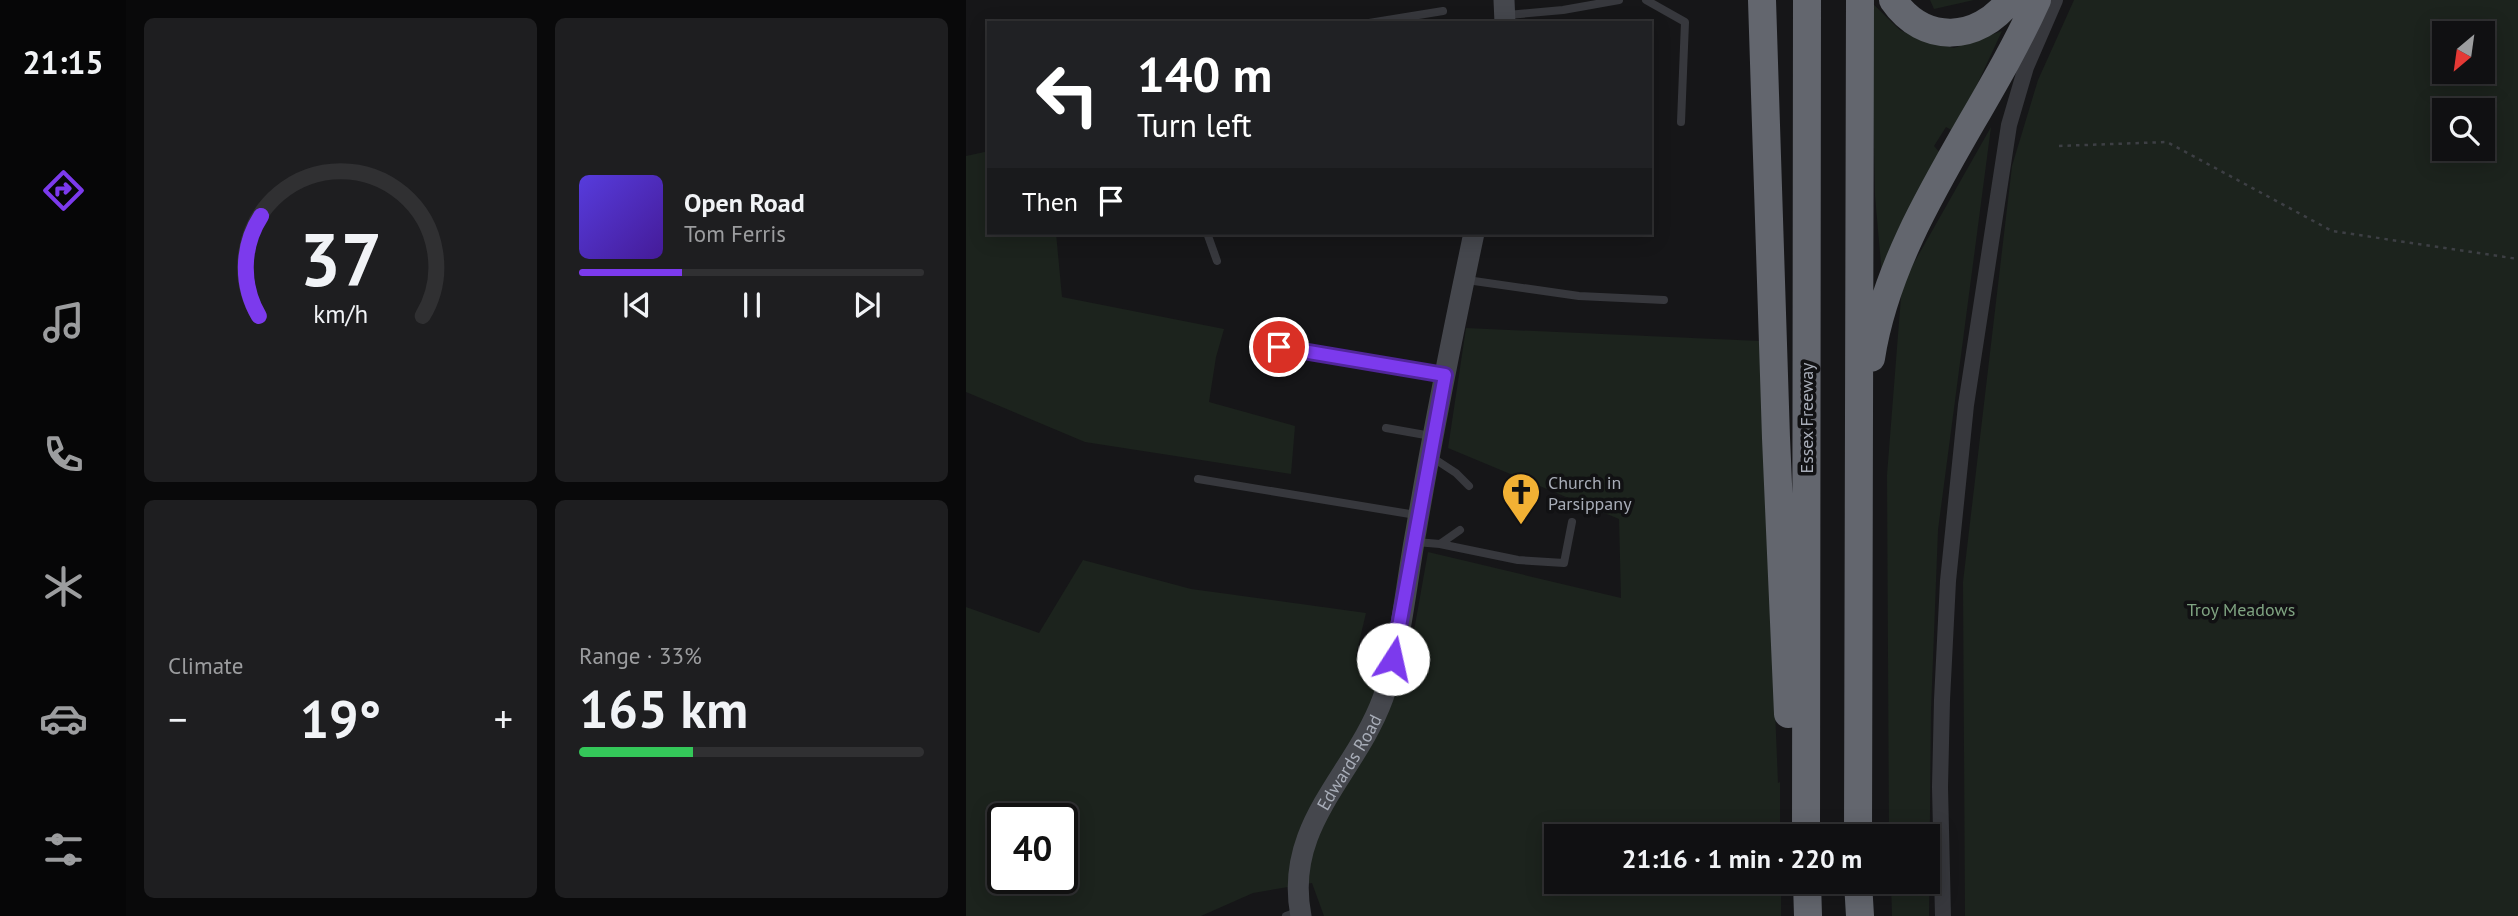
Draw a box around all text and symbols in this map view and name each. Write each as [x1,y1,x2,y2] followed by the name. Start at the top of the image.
[2432,21,2496,84] north arrow
[2432,21,2495,161] map controls
[22,41,104,83] text: 21:15
[1137,42,1272,106] text: 140 m
[1022,49,1113,140] icon: left
[2432,98,2495,161] button: search
[1137,104,1252,146] text: Turn left
[39,166,88,215] icon: directions
[1092,182,1130,220] icon: arrive
[1022,185,1078,218] text: Then
[684,186,805,219] text: Open Road
[299,212,382,306] text: 37
[684,219,786,248] text: Tom Ferris
[618,286,656,324] icon: previous
[733,286,771,324] icon: pause
[848,286,886,324] icon: next
[39,298,88,347] icon: music
[313,298,368,330] text: km/h
[1249,317,1309,377] pin
[1260,328,1298,366] icon: arrive
[1795,362,1818,473] street label: Essex Freeway
[39,430,88,479] icon: phone
[1500,471,1542,526] church icon: Church in Parsippany
[1548,471,1632,515] place label: Church in Parsippany
[39,562,88,611] icon: climate
[2187,598,2295,621] park label: Troy Meadows
[1356,622,1430,696] position arrow
[579,641,702,670] text: Range · 33%
[168,651,243,680] text: Climate
[579,675,748,742] text: 165 km
[300,685,381,752] text: 19°
[39,694,88,743] icon: car
[168,694,187,743] text: −
[494,694,513,743] text: +
[1311,710,1386,814] street label: Edwards Road
[987,803,1078,894] speed limit sign: 40
[39,825,88,874] icon: filters
[1622,842,1862,875] text: 21:16 · 1 min · 220 m

